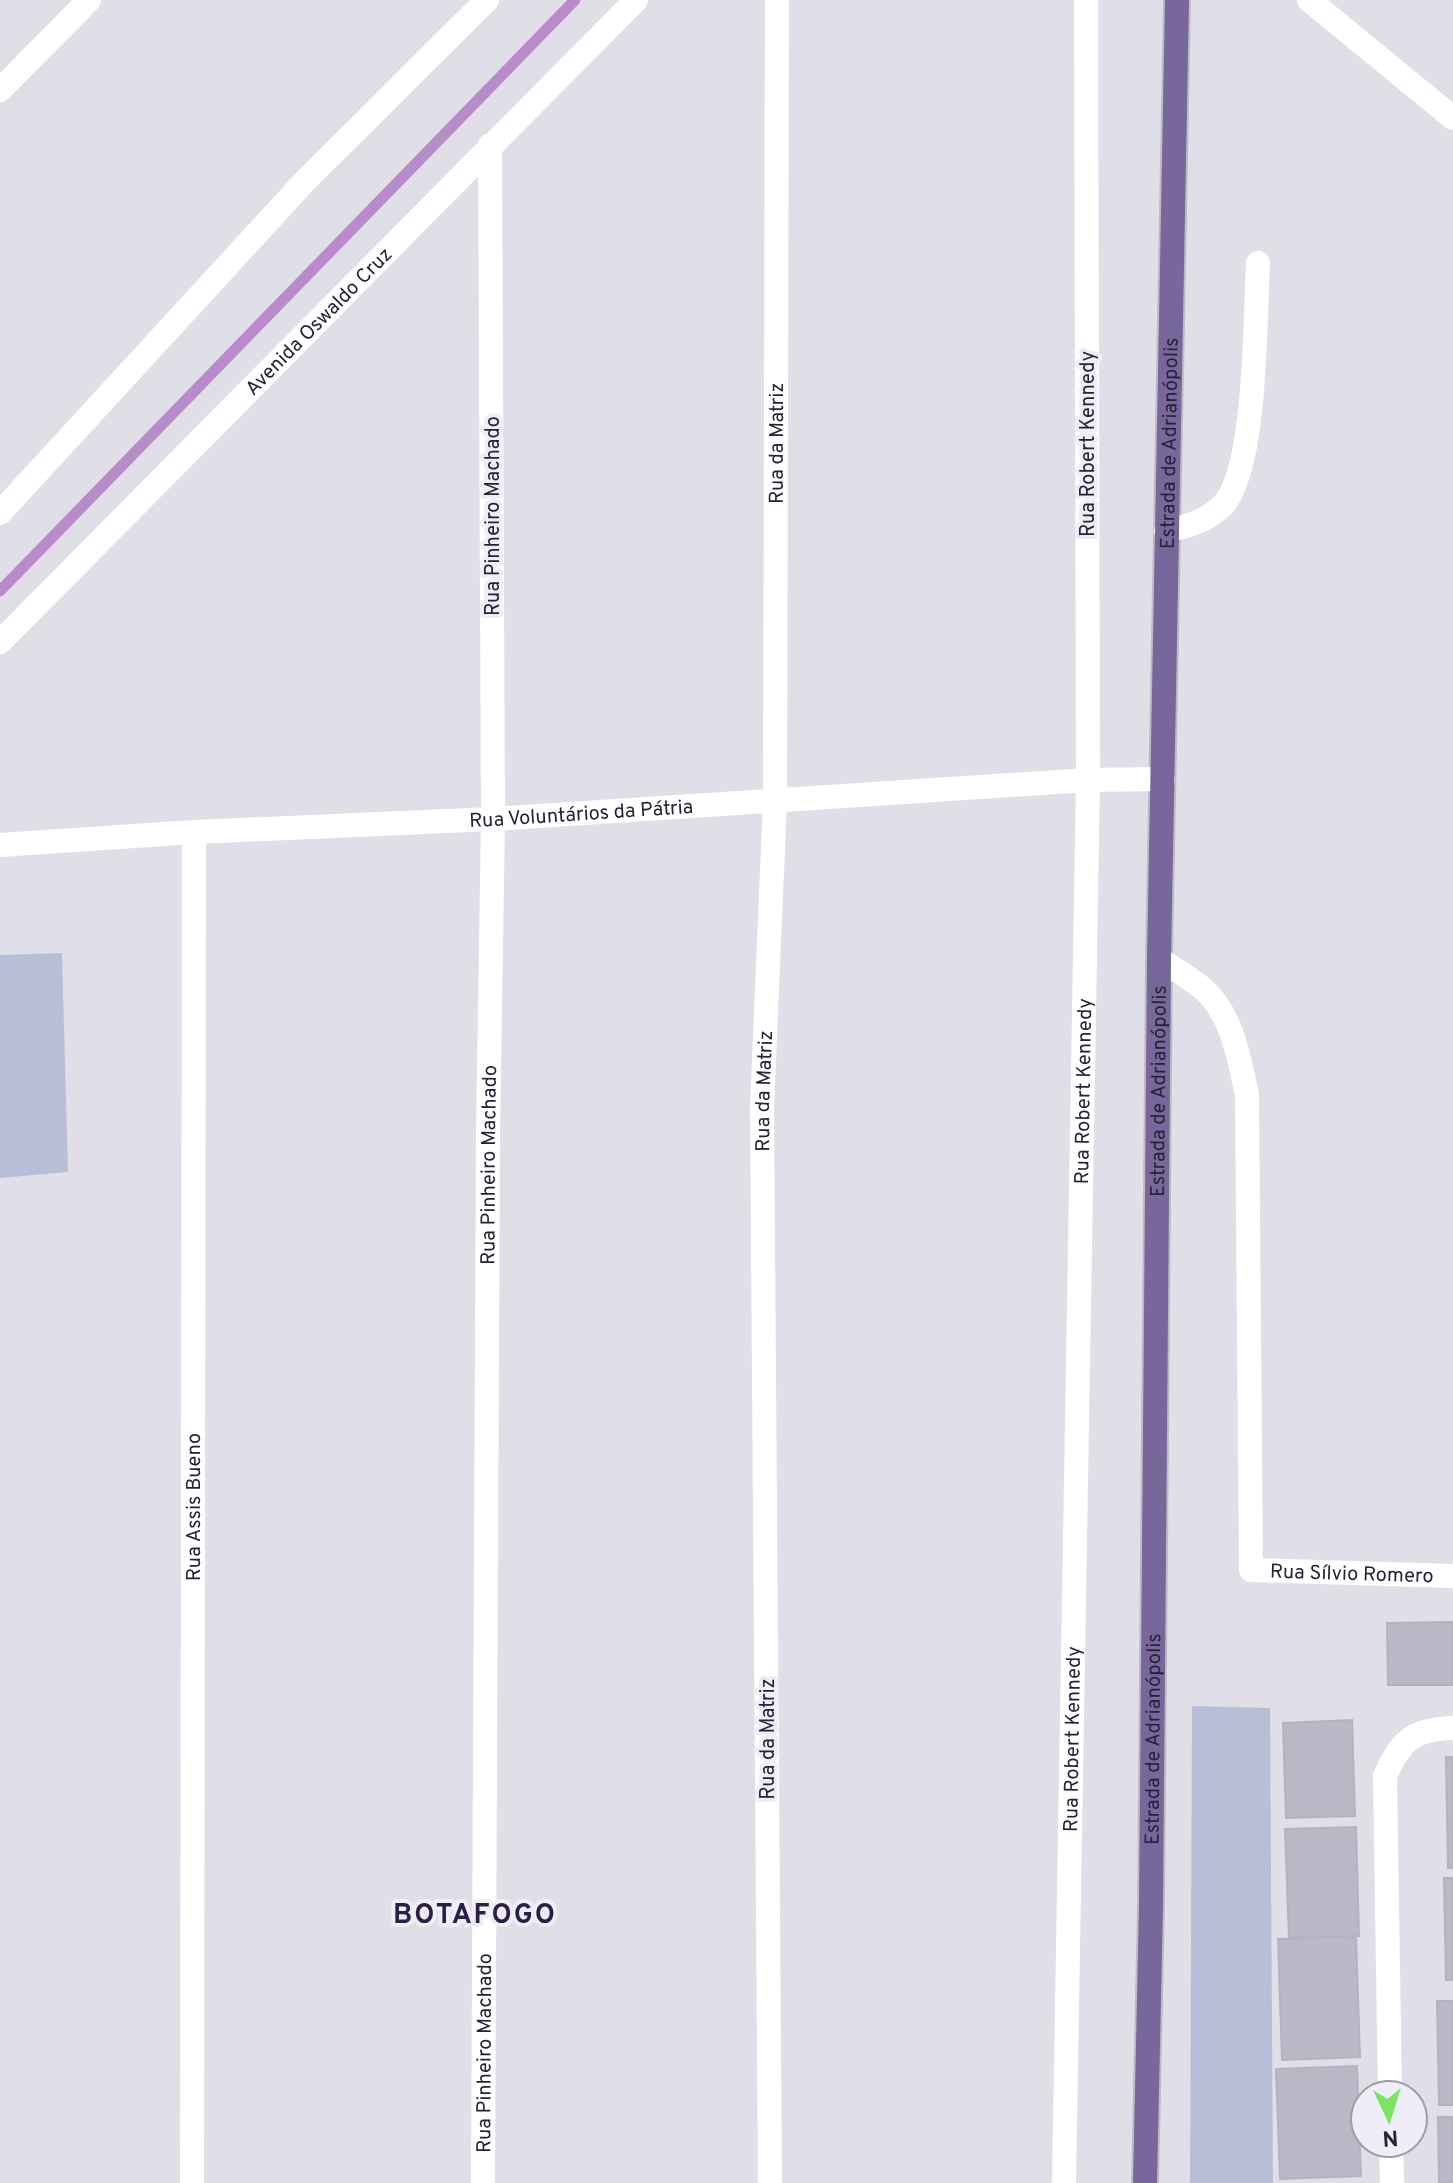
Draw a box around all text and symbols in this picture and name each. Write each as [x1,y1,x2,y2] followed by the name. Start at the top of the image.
[240,243,399,402] street label: Avenida Oswaldo Cruz
[1156,337,1186,549] street label: Estrada de Adrianópolis
[1076,351,1102,537] street label: Rua Robert Kennedy
[765,383,791,504] street label: Rua da Matriz
[481,416,507,616] street label: Rua Pinheiro Machado
[469,795,694,835] street label: Rua Voluntários da Pátria
[1146,985,1174,1197] street label: Estrada de Adrianópolis
[1070,998,1099,1185] street label: Rua Robert Kennedy
[751,1030,780,1152] street label: Rua da Matriz
[476,1065,504,1265] street label: Rua Pinheiro Machado
[182,1433,208,1581] street label: Rua Assis Bueno
[1269,1560,1434,1590] street label: Rua Sílvio Romero
[1141,1633,1168,1845] street label: Estrada de Adrianópolis
[1059,1646,1088,1832] street label: Rua Robert Kennedy
[756,1678,782,1800] street label: Rua da Matriz
[393,1898,557,1934] district label: BOTAFOGO
[472,1953,499,2153] street label: Rua Pinheiro Machado
[1349,2079,1429,2159] north arrow
[1381,2122,1399,2150] text: N

